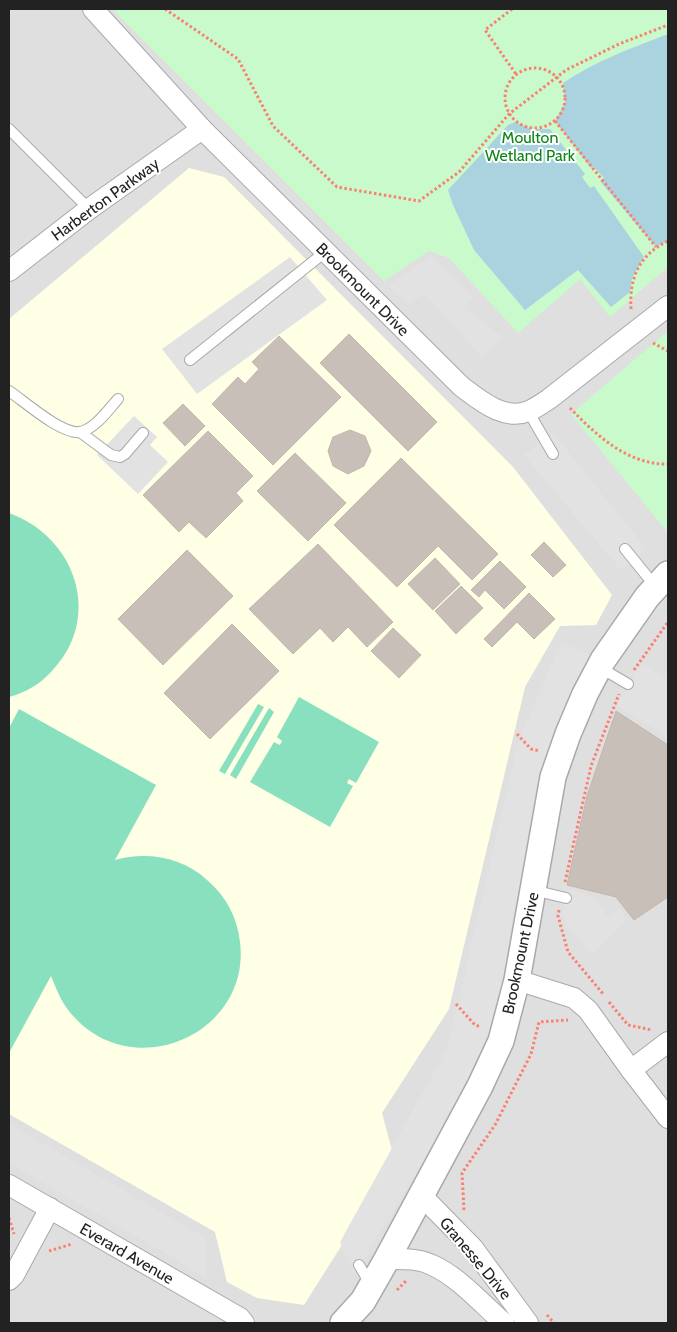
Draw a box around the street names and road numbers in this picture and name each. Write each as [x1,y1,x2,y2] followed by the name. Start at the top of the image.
[48,154,163,245] street label: Harberton Parkway
[312,239,413,340] street label: Brookmount Drive
[498,890,543,1016] street label: Brookmount Drive
[436,1213,515,1303] street label: Granesse Drive
[76,1219,177,1288] street label: Everard Avenue

